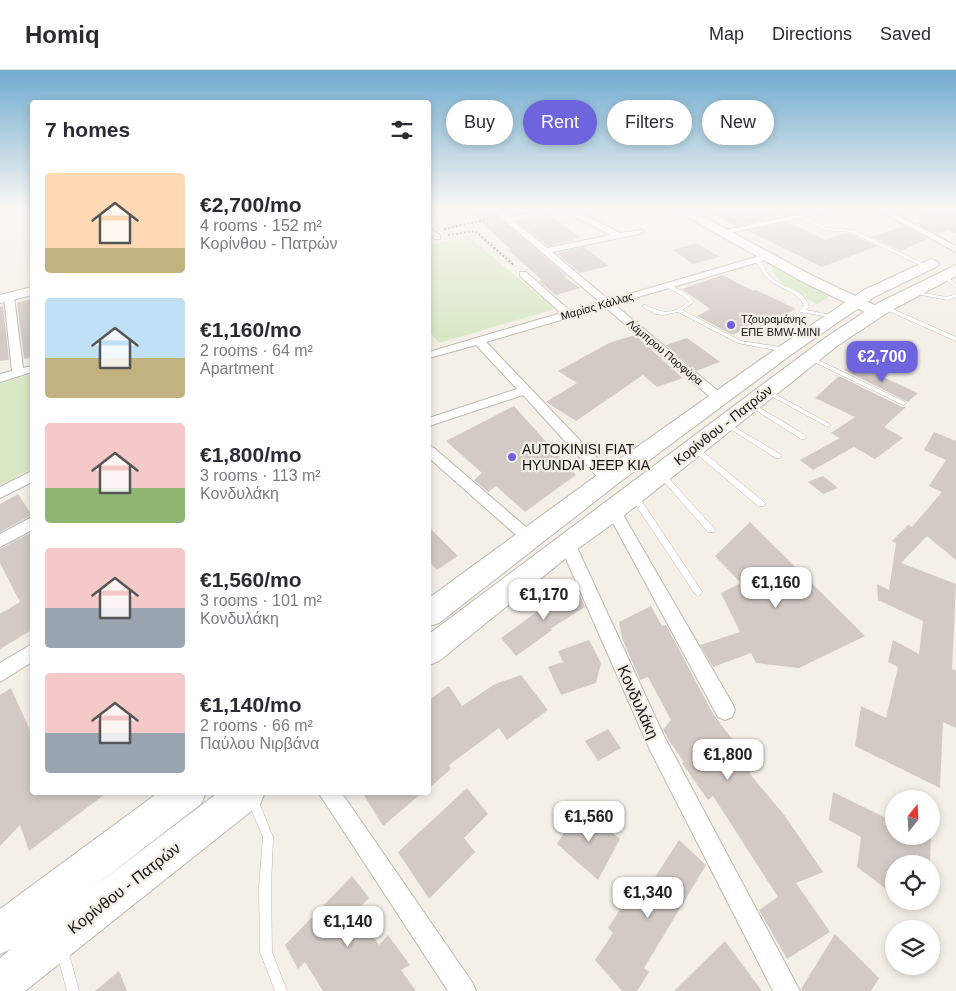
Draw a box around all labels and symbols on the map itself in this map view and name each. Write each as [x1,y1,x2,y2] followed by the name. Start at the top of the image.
[559,290,635,322] street label: Μαρίας Κάλλας
[741,313,820,338] place label: Τζουραμάνης ΕΠΕ BMW-MINI
[625,317,706,388] street label: Λάμπρου Πορφύρα
[725,319,737,331] marker: Τζουραμάνης ΕΠΕ BMW-MINI
[841,340,923,383] pin: €2,700
[671,382,775,468] street label: Κορίνθου - Πατρών
[522,441,651,473] place label: AUTOKINISI FIAT HYUNDAI JEEP KIA
[506,451,518,463] marker: AUTOKINISI FIAT HYUNDAI JEEP KIA
[735,566,817,609] pin: €1,160
[503,578,585,621] pin: €1,170
[614,662,662,742] street label: Κονδυλάκη
[687,738,769,781] pin: €1,800
[885,790,940,845] north arrow
[548,800,630,843] pin: €1,560
[65,839,183,937] street label: Κορίνθου - Πατρών
[607,876,689,919] pin: €1,340
[307,906,389,948] pin: €1,140

